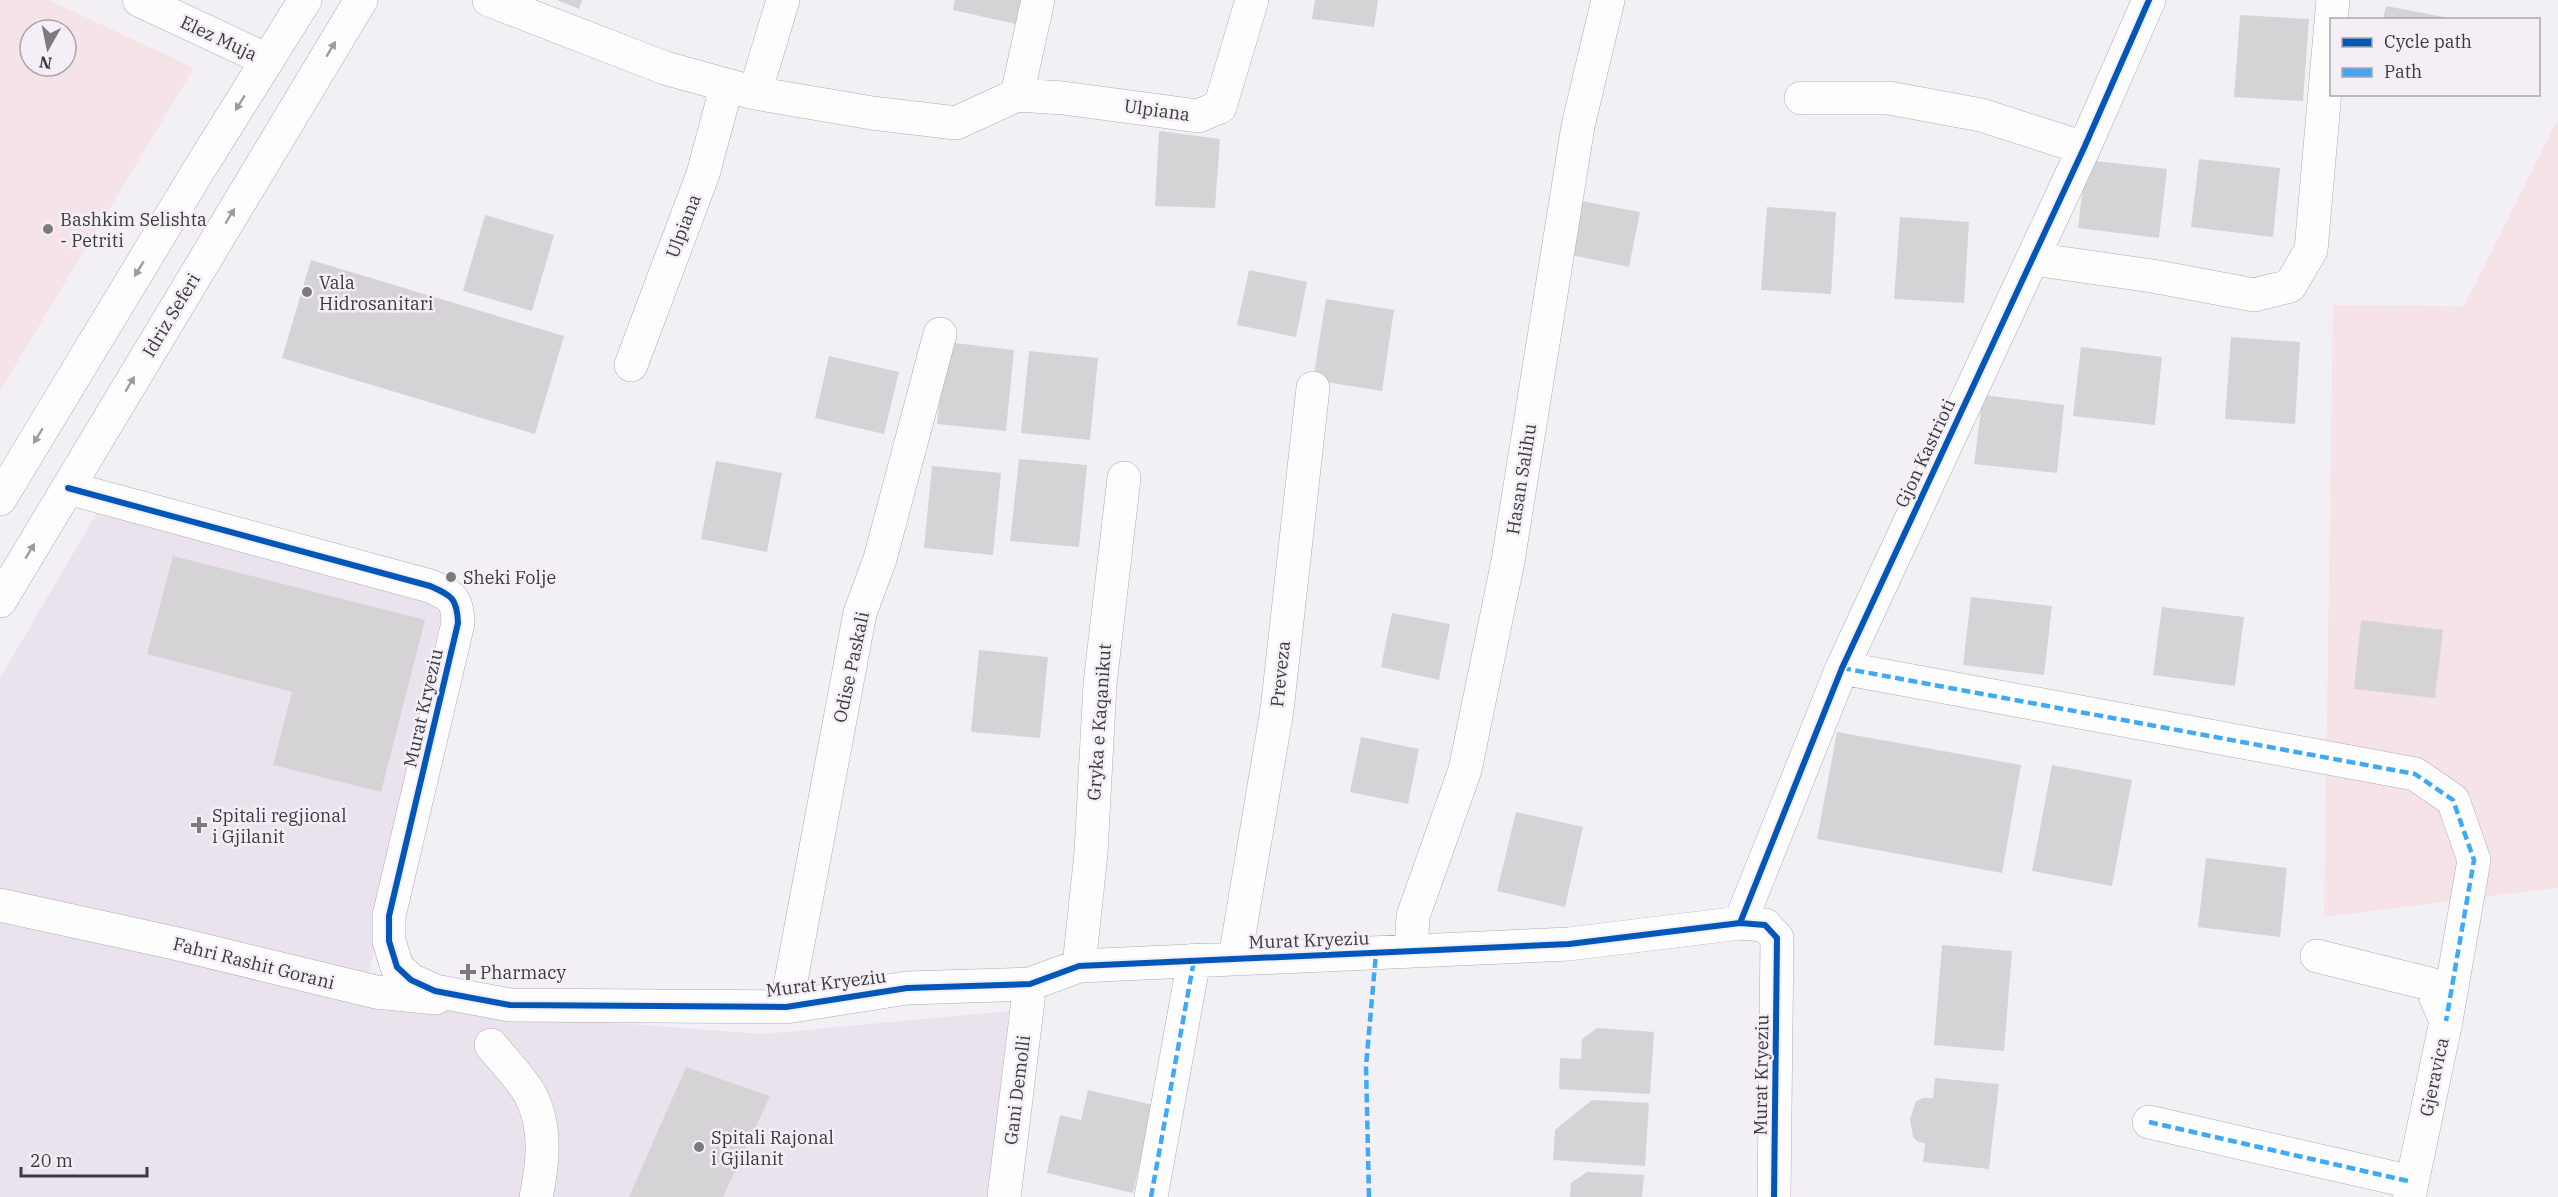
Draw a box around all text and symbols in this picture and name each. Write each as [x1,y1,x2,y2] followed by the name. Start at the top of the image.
[177,10,261,66] street label: Elez Muja
[18,18,78,78] north arrow
[2330,18,2540,96] legend
[2384,30,2472,53] text: Cycle path
[326,41,337,57] one-way arrow
[38,52,53,74] text: N
[2384,60,2422,83] text: Path
[1122,94,1192,126] street label: Ulpiana
[235,95,246,111] one-way arrow
[660,191,706,261] street label: Ulpiana
[225,207,235,224] one-way arrow
[60,208,207,252] place label: Bashkim Selishta - Petriti
[41,222,55,236] marker: Bashkim Selishta - Petriti
[133,261,144,277] one-way arrow
[137,269,205,361] street label: Idriz Seferi
[319,271,434,315] place label: Vala Hidrosanitari
[300,285,314,299] marker: Vala Hidrosanitari
[125,375,135,392] one-way arrow
[1890,395,1960,511] street label: Gjon Kastrioti
[1501,422,1541,536] street label: Hasan Salihu
[33,428,43,445] one-way arrow
[25,543,36,559] one-way arrow
[463,566,556,589] place label: Sheki Folje
[444,570,458,584] marker: Sheki Folje
[828,609,874,725] street label: Odise Paskali
[1265,639,1295,708] street label: Preveza
[1082,643,1116,801] street label: Gryka e Kaqanikut
[398,646,448,770] street label: Murat Kryeziu
[212,804,347,848] place label: Spitali regjional i Gjilanit
[190,816,208,834] marker: Spitali regjional i Gjilanit
[1248,926,1370,954] street label: Murat Kryeziu
[171,932,337,994] street label: Fahri Rashit Gorani
[480,961,567,984] place label: Pharmacy
[765,964,887,1002] street label: Murat Kryeziu
[461,965,475,979] marker: Pharmacy
[1748,1014,1774,1136] street label: Murat Kryeziu
[999,1033,1035,1146] street label: Gani Demolli
[2414,1035,2454,1119] street label: Gjeravica
[711,1126,834,1170] place label: Spitali Rajonal i Gjilanit
[21,1140,147,1178] scale bar
[692,1140,706,1154] marker: Spitali Rajonal i Gjilanit
[30,1149,73,1172] text: 20 m

